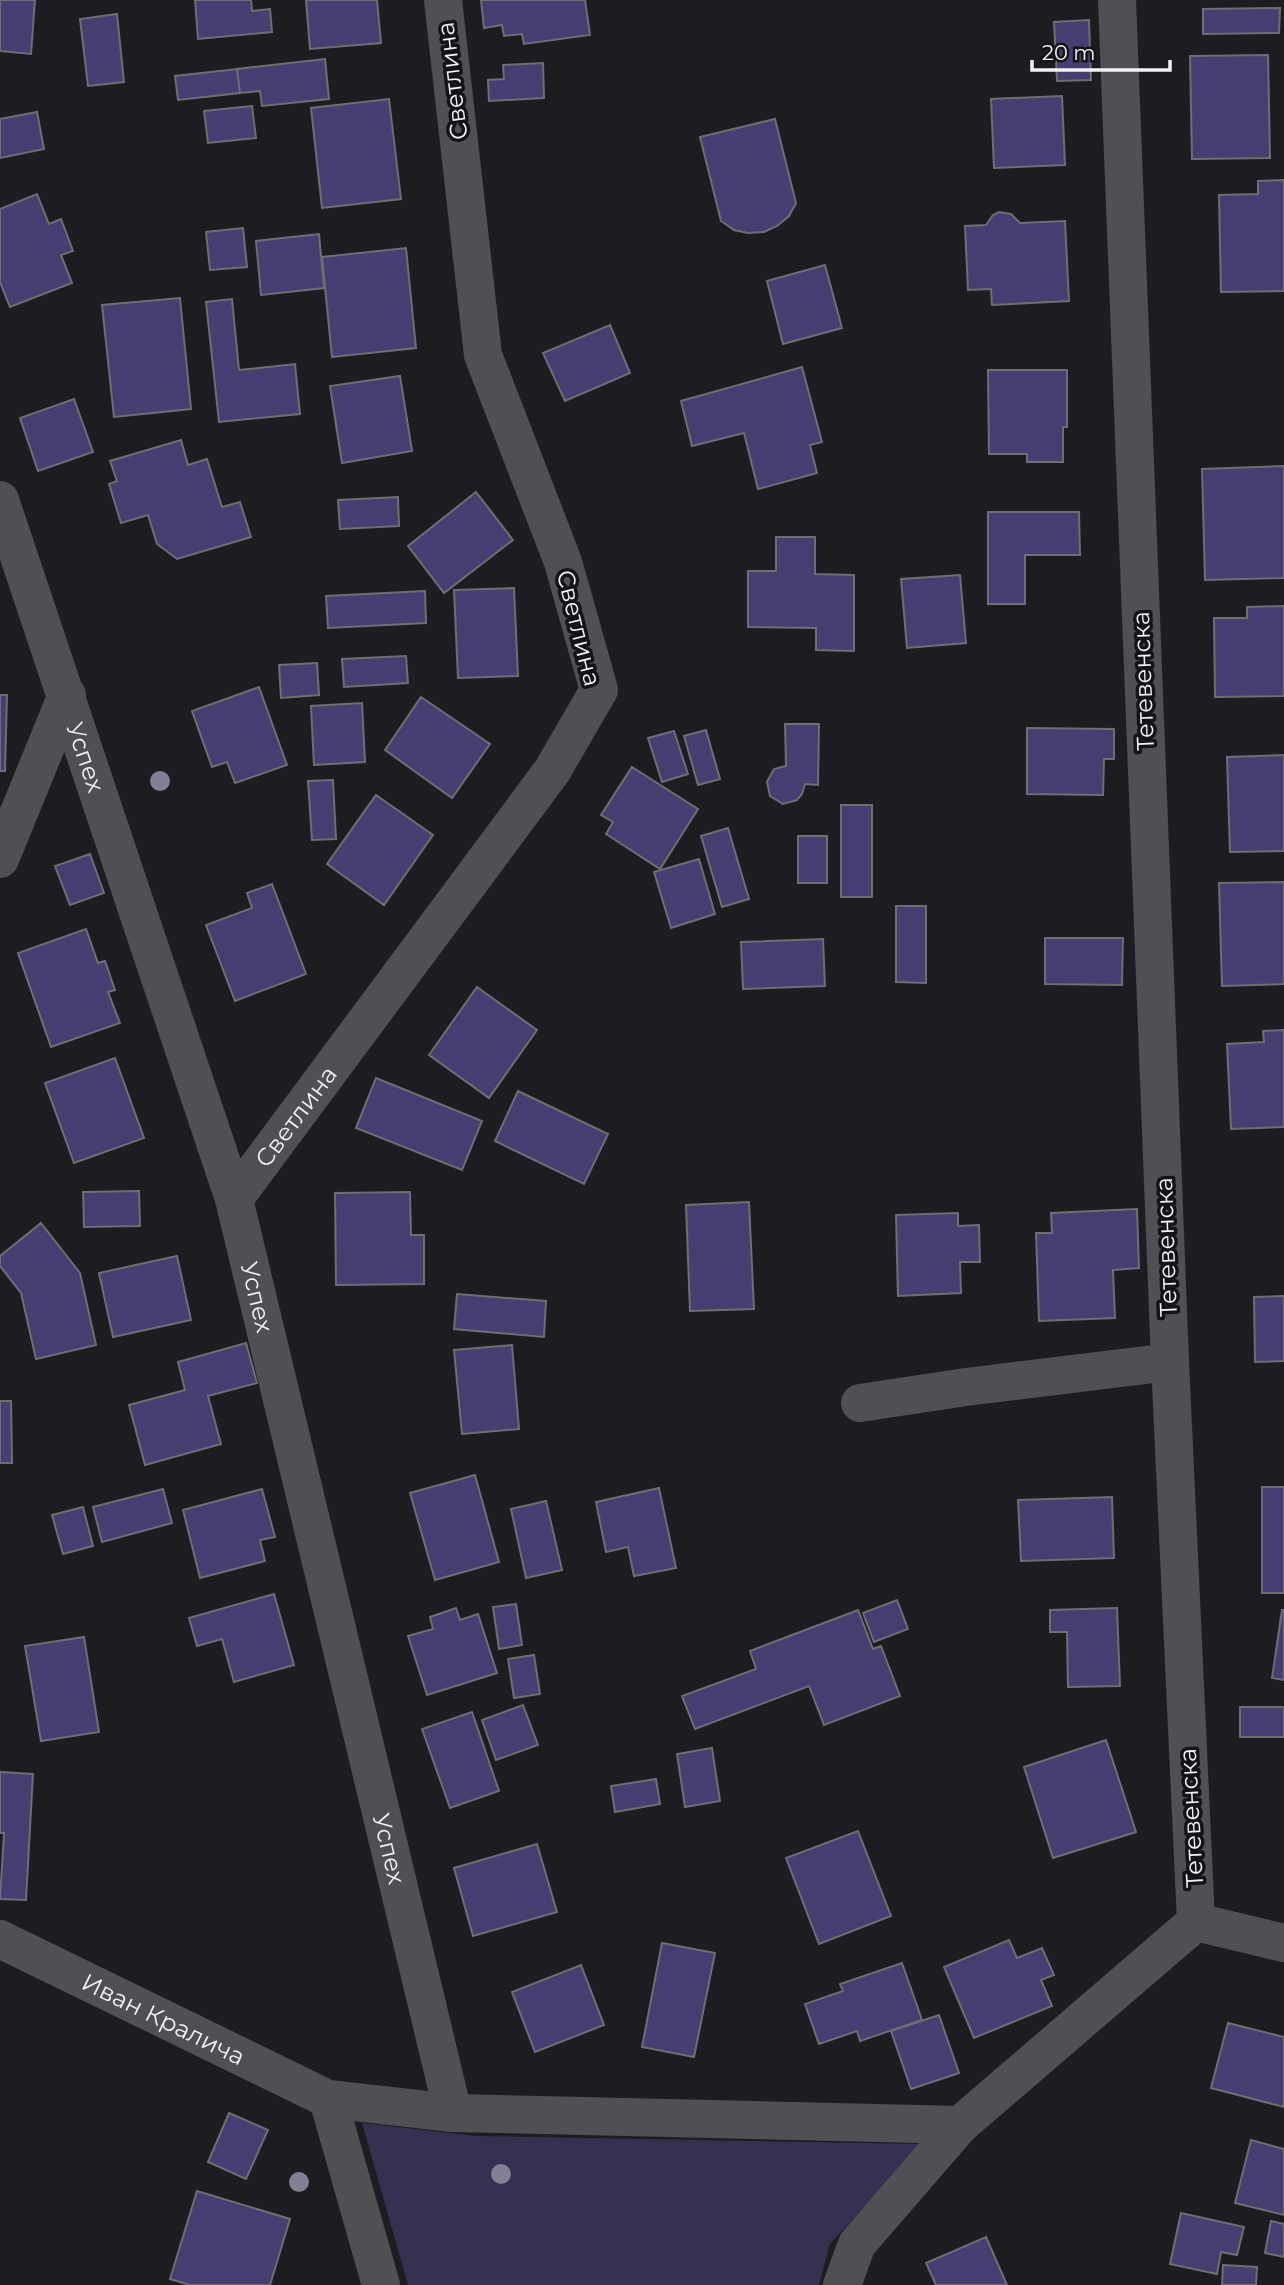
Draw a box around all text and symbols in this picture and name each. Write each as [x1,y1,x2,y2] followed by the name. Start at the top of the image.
[430,20,474,142] street label: Светлина
[1032,28,1170,72] scale bar
[1042,40,1096,65] text: 20 m
[551,567,607,689] street label: Светлина
[1126,611,1160,751] street label: Тетевенска
[61,718,111,796] street label: Успех
[248,1060,342,1173] street label: Светлина
[1149,1177,1183,1317] street label: Тетевенска
[235,1259,280,1336] street label: Успех
[1173,1748,1209,1888] street label: Тетевенска
[367,1810,412,1887] street label: Успех
[77,1967,250,2071] street label: Иван Кралича

